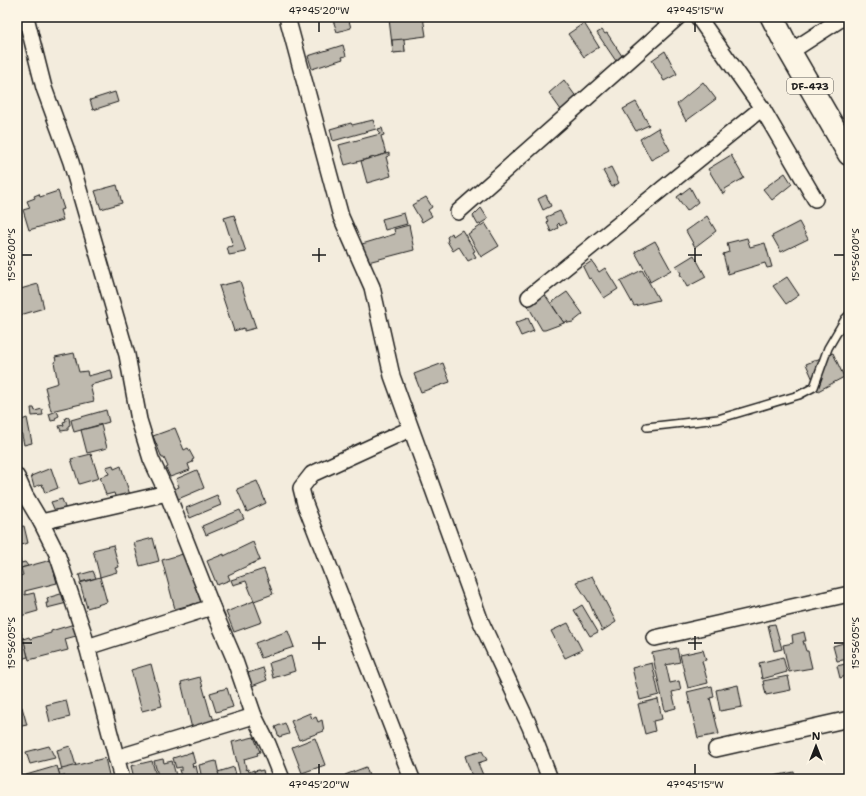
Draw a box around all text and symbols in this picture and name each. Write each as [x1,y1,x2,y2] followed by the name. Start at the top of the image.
[288,4,350,17] text: 47°45'20"W
[666,4,724,17] text: 47°45'15"W
[787,78,833,94] road number: DF-473
[5,228,18,282] text: 15°56'00"S
[849,228,862,282] text: 15°56'00"S
[5,616,18,669] text: 15°56'05"S
[849,616,862,669] text: 15°56'05"S
[796,726,836,766] north arrow
[812,729,821,744] text: N
[288,778,350,791] text: 47°45'20"W
[666,778,724,791] text: 47°45'15"W

